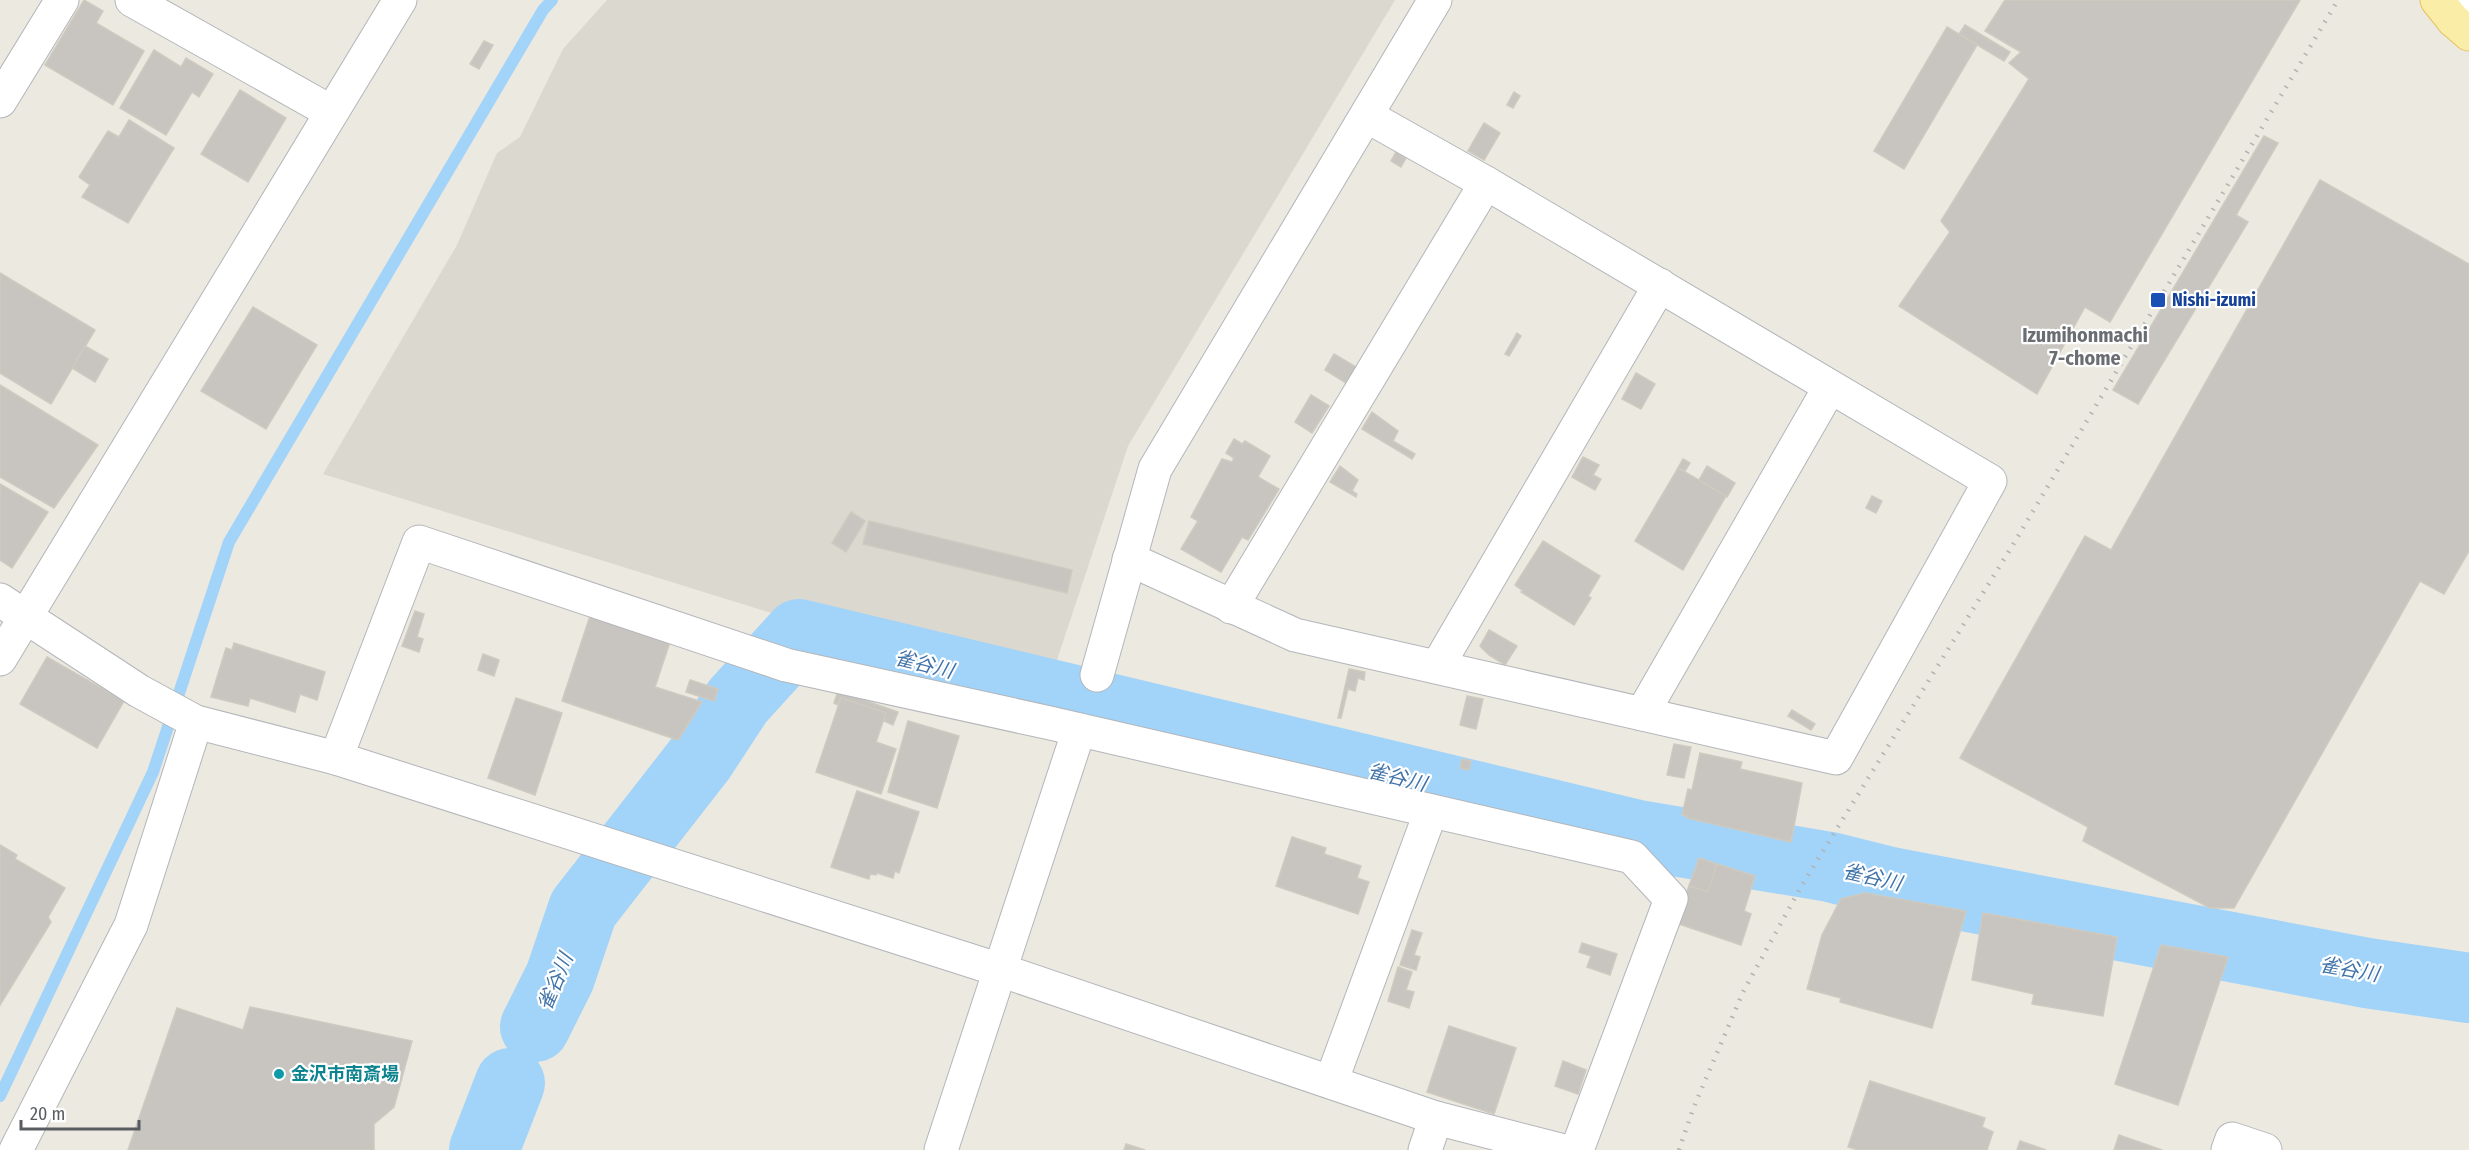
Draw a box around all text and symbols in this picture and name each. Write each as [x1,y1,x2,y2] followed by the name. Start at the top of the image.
[2172,289,2256,311] place label: Nishi-izumi
[2149,291,2167,309] marker: Nishi-izumi
[2022,323,2148,370] district label: Izumihonmachi 7-chome
[892,645,958,683] water label: 雀谷川
[1365,758,1431,796] water label: 雀谷川
[1840,859,1906,896] water label: 雀谷川
[532,948,579,1014] water label: 雀谷川
[2317,952,2383,986] water label: 雀谷川
[291,1063,399,1085] place label: 金沢市南斎場
[272,1067,286,1081] marker: 金沢市南斎場
[21,1093,140,1131] scale bar
[30,1103,65,1125] text: 20 m

